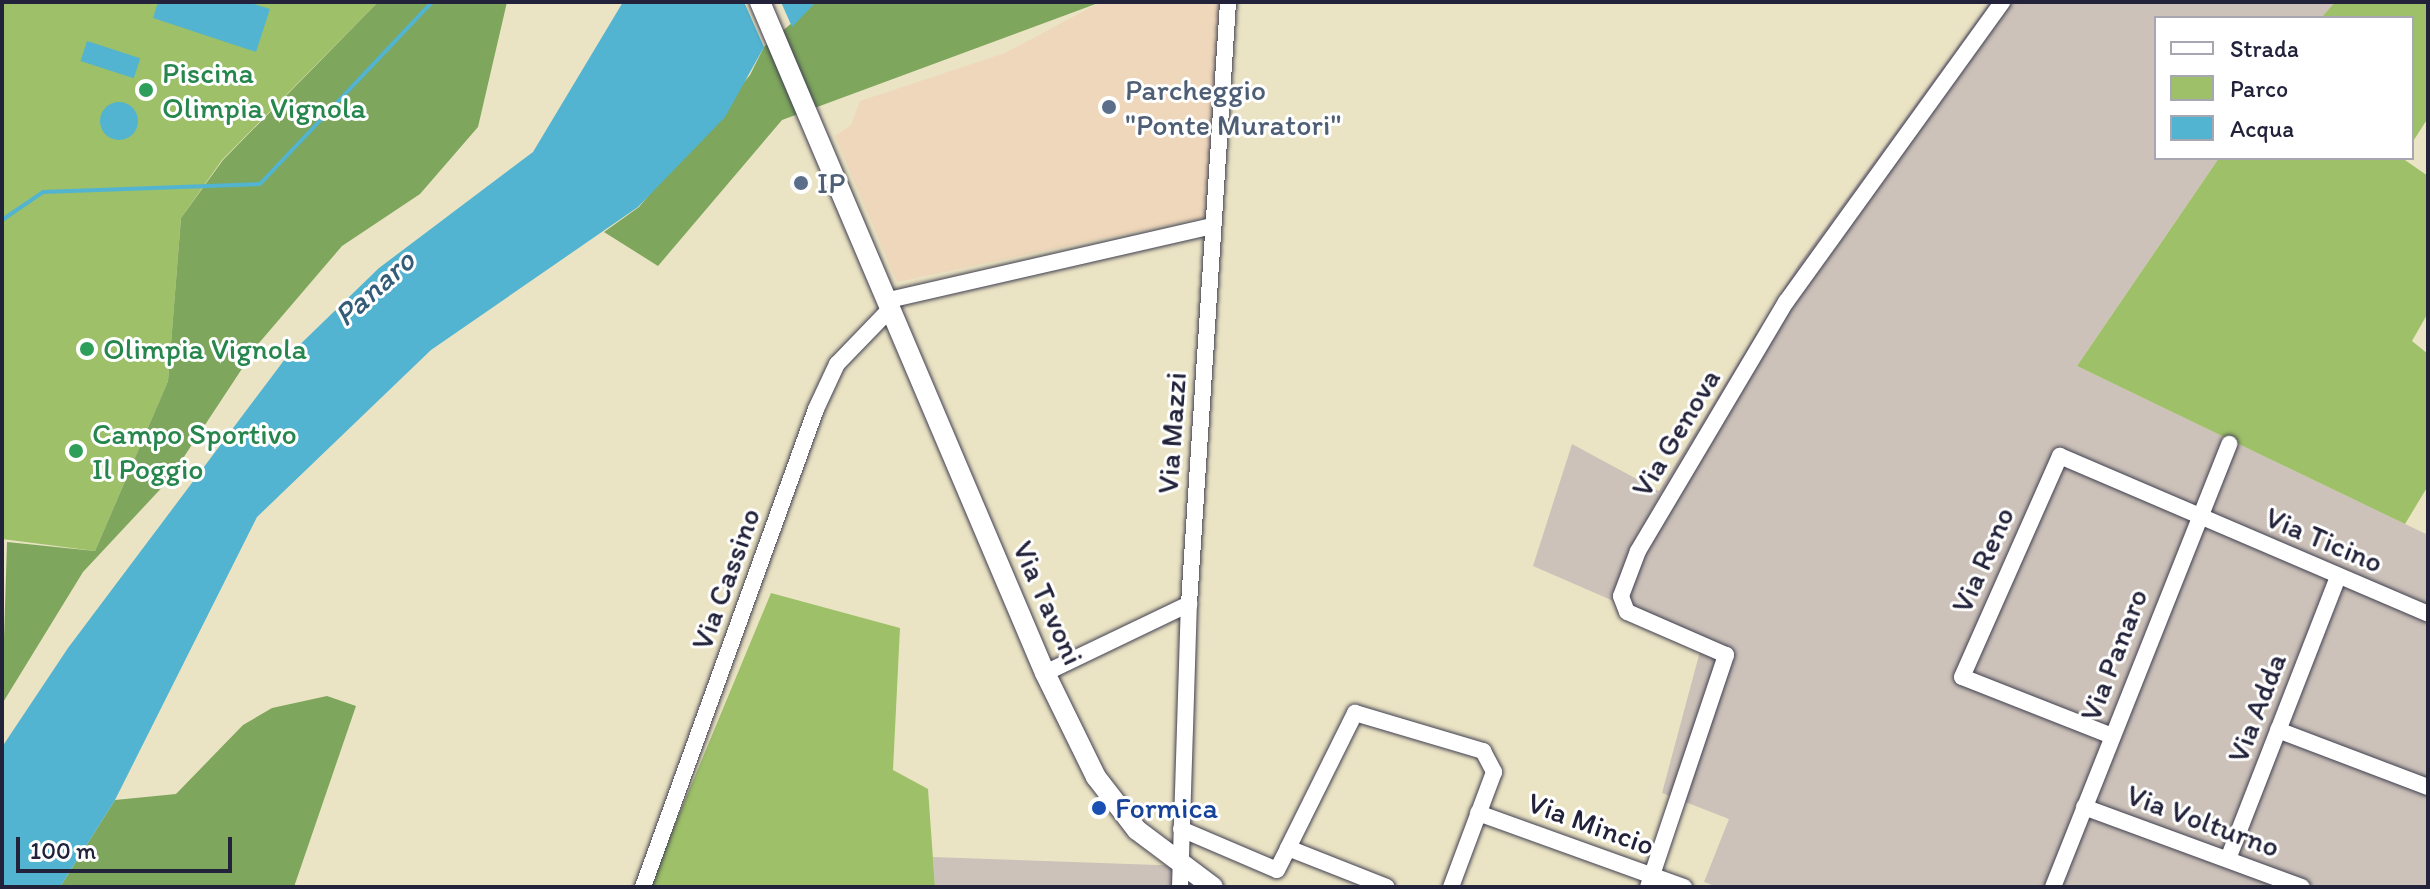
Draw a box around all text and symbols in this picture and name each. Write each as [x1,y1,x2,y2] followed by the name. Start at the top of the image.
[2154,16,2414,160] legend
[2230,34,2299,63] text: Strada
[162,55,366,126] place label: Piscina Olimpia Vignola
[1125,72,1340,142] place label: Parcheggio "Ponte Muratori"
[2230,74,2288,103] text: Parco
[137,81,155,99] marker: Piscina Olimpia Vignola
[1100,98,1118,116] marker: Parcheggio "Ponte Muratori"
[2230,114,2294,143] text: Acqua
[817,165,845,201] place label: IP
[792,174,810,192] marker: IP
[325,242,423,334] water label: Panaro
[103,331,307,367] place label: Olimpia Vignola
[78,340,96,358] marker: Olimpia Vignola
[1624,362,1728,504] street label: Via Genova
[1150,371,1194,495] street label: Via Mazzi
[92,416,296,486] place label: Campo Sportivo Il Poggio
[67,442,85,460] marker: Campo Sportivo Il Poggio
[2260,499,2388,581] street label: Via Ticino
[1944,502,2022,618] street label: Via Reno
[684,503,768,655] street label: Via Cassino
[1005,537,1091,669] street label: Via Tavoni
[2073,585,2155,725] street label: Via Panaro
[2220,648,2294,768] street label: Via Adda
[2122,777,2284,865] street label: Via Volturno
[1523,785,1659,863] street label: Via Mincio
[1115,790,1218,826] place label: Formica
[1090,799,1108,817] marker: Formica
[20,821,236,871] scale bar
[30,836,96,865] text: 100 m

